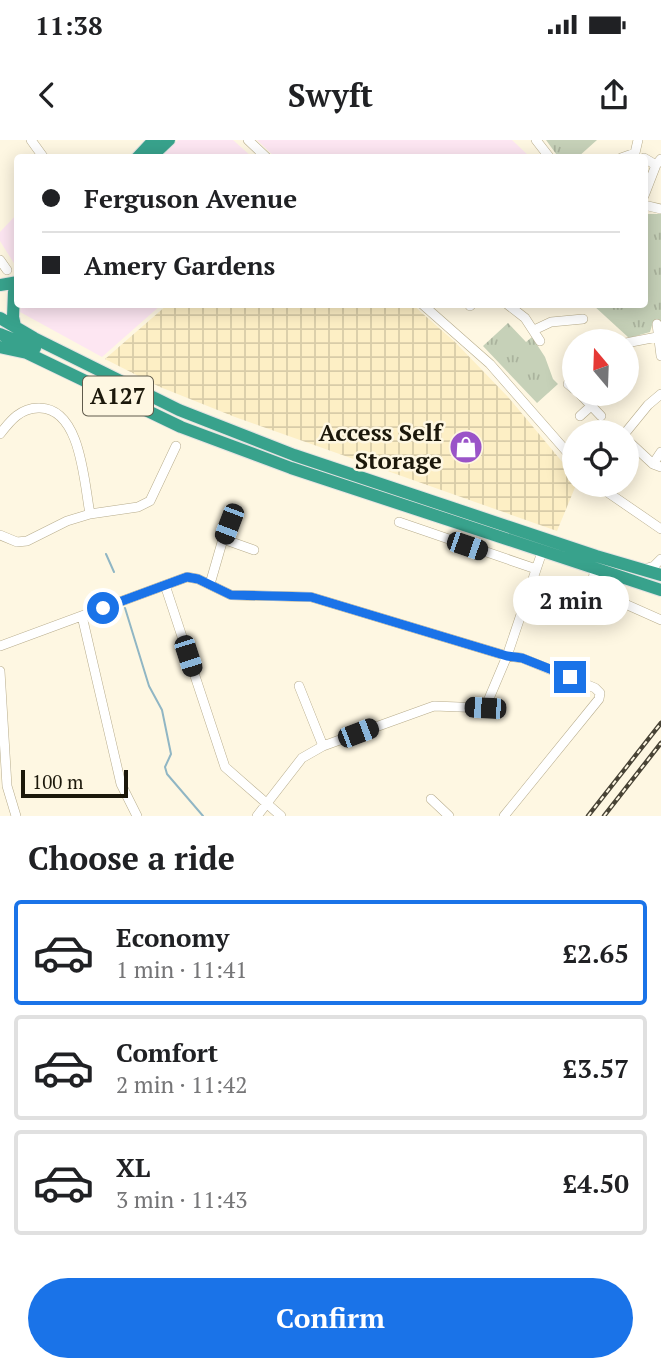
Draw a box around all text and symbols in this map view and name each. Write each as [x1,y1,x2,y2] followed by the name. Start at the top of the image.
[35,8,103,42] text: 11:38
[288,74,373,116] text: Swyft
[28,76,66,114] icon: back
[595,76,633,114] icon: share
[84,181,297,215] text: Ferguson Avenue
[84,248,275,282] text: Amery Gardens
[562,329,639,406] north arrow
[562,329,639,497] map controls
[83,376,153,416] road number: A127
[319,416,444,476] place label: Access Self Storage
[562,420,639,497] button: locate
[447,428,485,466] shop icon: Access Self Storage
[212,501,247,547] car
[444,529,491,563] car
[512,575,628,624] callout: 2 min
[540,585,602,616] text: 2 min
[87,592,119,624] route start
[172,633,205,679] car
[554,661,586,693] route end
[464,696,507,720] car
[335,716,382,750] car
[21,766,128,798] scale bar
[32,769,83,794] text: 100 m
[28,837,235,879] text: Choose a ride
[116,920,229,954] text: Economy
[32,921,95,984] icon: car
[563,936,629,970] text: £2.65
[116,954,248,985] text: 1 min · 11:41
[116,1035,218,1069] text: Comfort
[32,1036,95,1099] icon: car
[563,1051,629,1085] text: £3.57
[116,1069,248,1100] text: 2 min · 11:42
[116,1150,150,1184] text: XL
[32,1151,95,1214] icon: car
[563,1166,629,1200] text: £4.50
[116,1184,248,1215] text: 3 min · 11:43
[28,1278,633,1358] button: Confirm

